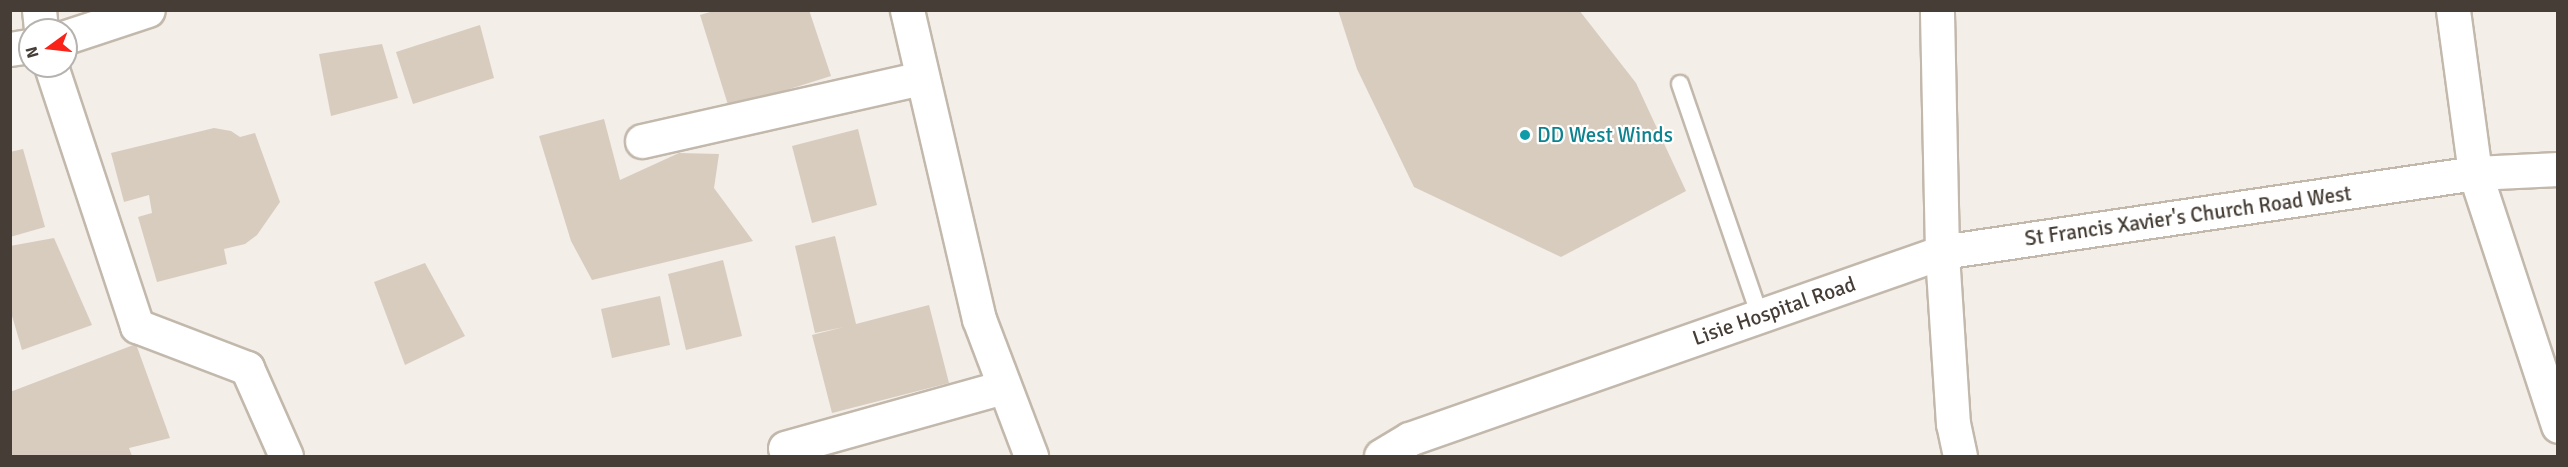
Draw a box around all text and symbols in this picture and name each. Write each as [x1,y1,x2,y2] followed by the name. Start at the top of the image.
[18,18,78,78] north arrow
[21,44,44,60] text: N
[1537,122,1673,148] place label: DD West Winds
[1518,128,1532,142] marker: DD West Winds
[2023,181,2353,251] street label: St Francis Xavier's Church Road West
[1689,271,1859,351] street label: Lisie Hospital Road

